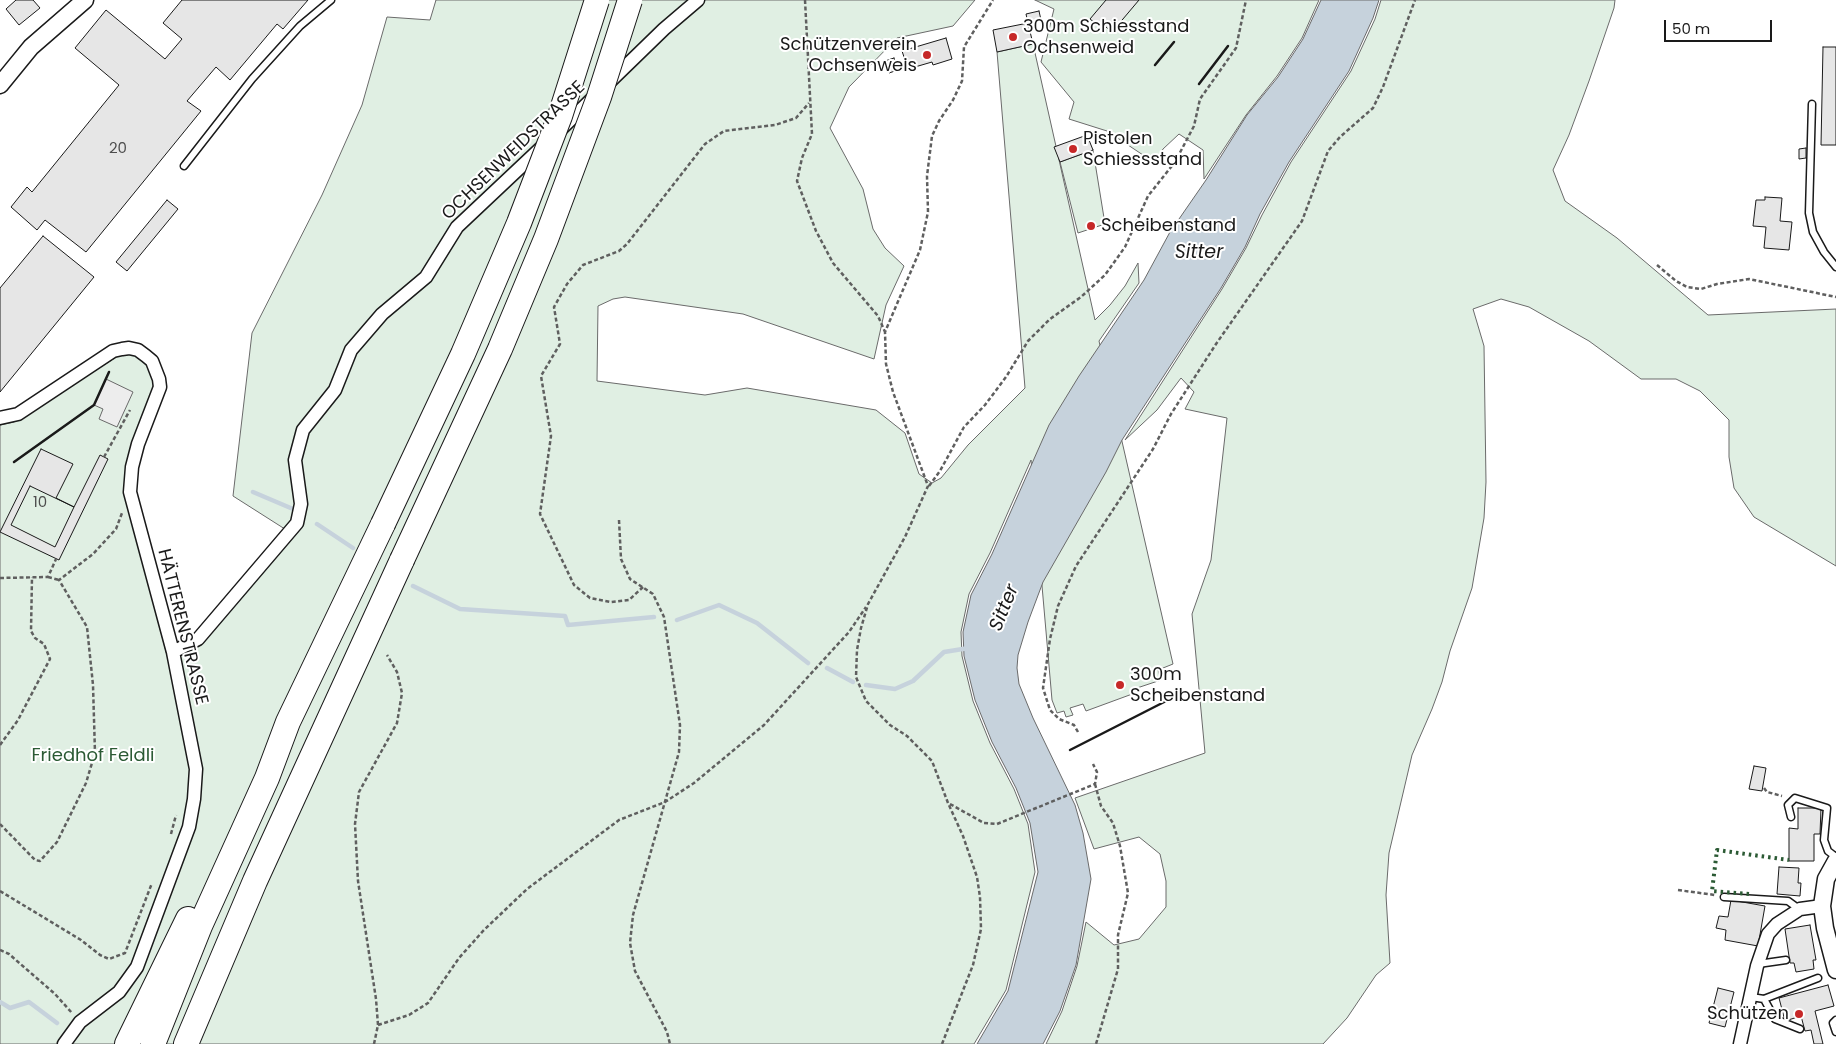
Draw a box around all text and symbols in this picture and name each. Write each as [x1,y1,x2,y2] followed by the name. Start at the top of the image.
[1666,10,1774,42] scale bar
[1023,16,1189,58] place label: 300m Schiesstand Ochsenweid
[1672,18,1710,39] text: 50 m
[1007,31,1019,43] marker: 300m Schiesstand Ochsenweid
[780,34,917,76] place label: Schützenverein Ochsenweis
[921,49,933,61] marker: Schützenverein Ochsenweis
[438,77,590,225] street label: OCHSENWEIDSTRASSE
[1083,128,1202,170] place label: Pistolen Schiessstand
[109,140,127,158] house number: 20
[1067,143,1079,155] marker: Pistolen Schiessstand
[1101,215,1236,237] place label: Scheibenstand
[1085,220,1097,232] marker: Scheibenstand
[1175,242,1223,264] water label: Sitter
[33,494,47,512] house number: 10
[152,547,212,707] street label: HÄTTERENSTRASSE
[985,581,1025,635] water label: Sitter
[1130,664,1265,706] place label: 300m Scheibenstand
[1114,679,1126,691] marker: 300m Scheibenstand
[32,745,154,767] park label: Friedhof Feldli
[1707,1003,1789,1025] place label: Schützen
[1793,1008,1805,1020] marker: Schützen

